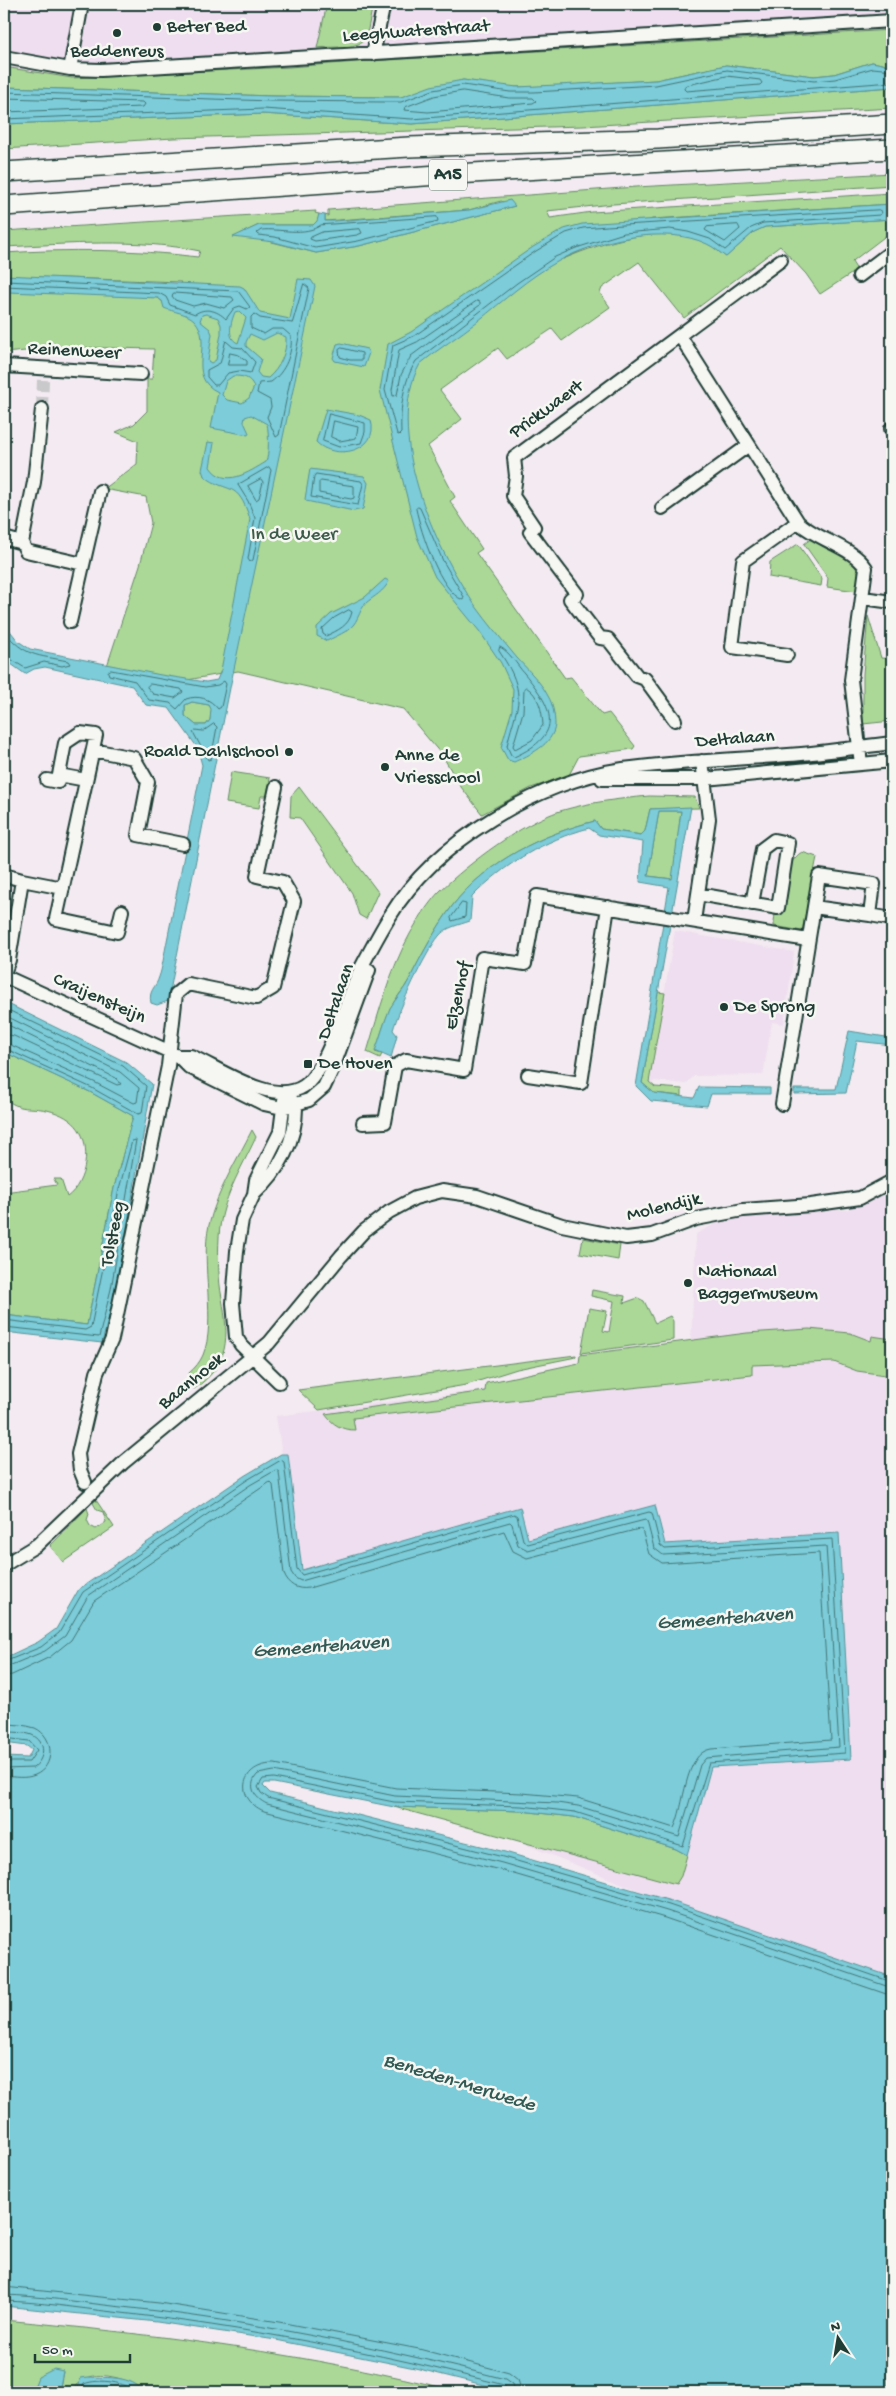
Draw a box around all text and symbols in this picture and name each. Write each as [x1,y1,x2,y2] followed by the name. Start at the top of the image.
[342,15,493,49] street label: Leeghwaterstraat
[166,16,248,39] place label: Beter Bed
[151,21,163,33] marker: Beter Bed
[111,27,123,39] marker: Beddenreus
[69,41,165,64] place label: Beddenreus
[429,160,467,190] road number: A15
[27,338,123,366] street label: Reinenweer
[505,374,590,445] street label: Prickwaert
[251,524,339,547] park label: In de Weer
[693,726,775,754] street label: Deltalaan
[144,741,279,764] place label: Roald Dahlschool
[394,745,481,790] place label: Anne de Vriesschool
[283,746,295,758] marker: Roald Dahlschool
[379,761,391,773] marker: Anne de Vriesschool
[441,958,478,1032] street label: Elzenhof
[313,961,361,1045] street label: Deltalaan
[49,968,149,1030] street label: Craijensteijn
[732,996,815,1019] place label: De Sprong
[718,1001,730,1013] marker: De Sprong
[316,1053,393,1076] place label: De Hoven
[302,1058,314,1070] marker: De Hoven
[625,1188,705,1228] street label: Molendijk
[96,1199,132,1270] street label: Tolsteeg
[697,1261,819,1306] place label: Nationaal Baggermuseum
[682,1277,694,1289] marker: Nationaal Baggermuseum
[154,1348,231,1416] street label: Baanhoek
[656,1604,794,1636] water label: Gemeentehaven
[252,1632,390,1664] water label: Gemeentehaven
[380,2050,538,2118] water label: Beneden-Merwede
[814,2314,864,2364] north arrow
[830,2318,842,2337] text: N
[35,2331,130,2363] scale bar
[42,2342,73,2360] text: 50 m

